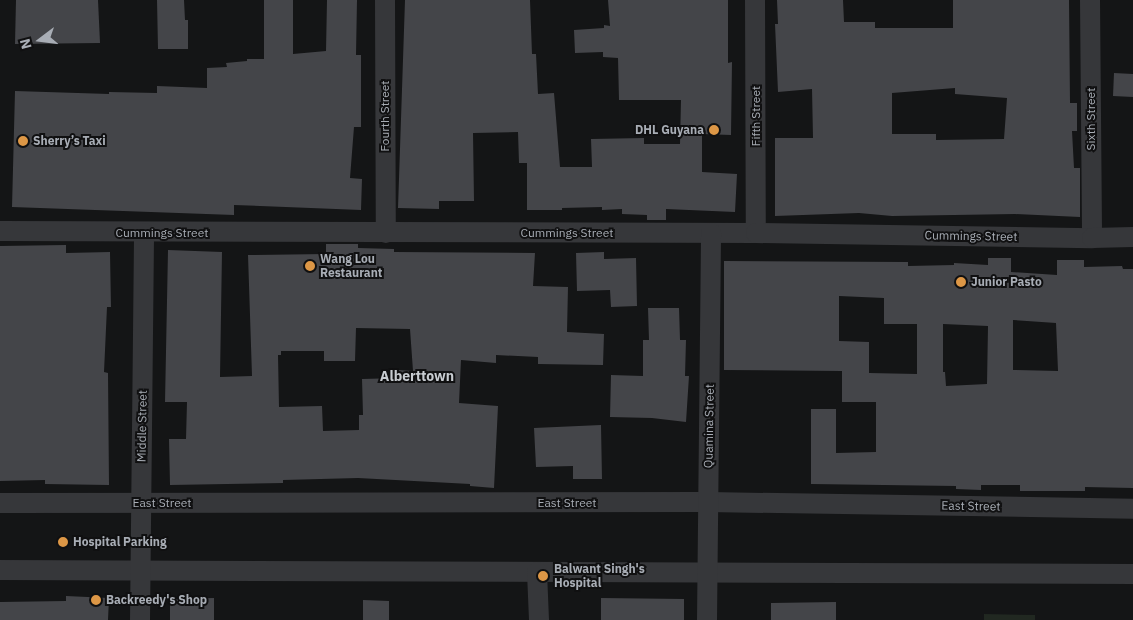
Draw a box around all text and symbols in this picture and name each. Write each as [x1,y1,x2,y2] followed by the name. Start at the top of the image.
[15,15,65,65] north arrow
[16,37,36,51] text: N
[378,80,392,152] street label: Fourth Street
[749,86,763,146] street label: Fifth Street
[1084,88,1098,150] street label: Sixth Street
[635,123,704,137] place label: DHL Guyana
[708,124,720,136] marker: DHL Guyana
[33,134,106,148] place label: Sherry’s Taxi
[17,135,29,147] marker: Sherry’s Taxi
[116,226,208,240] street label: Cummings Street
[521,226,613,240] street label: Cummings Street
[924,228,1018,244] street label: Cummings Street
[320,252,382,280] place label: Wang Lou Restaurant
[304,260,316,272] marker: Wang Lou Restaurant
[971,275,1042,289] place label: Junior Pasto
[955,276,967,288] marker: Junior Pasto
[380,368,454,384] district label: Alberttown
[701,384,717,468] street label: Quamina Street
[134,390,150,462] street label: Middle Street
[132,496,192,510] street label: East Street
[537,496,597,510] street label: East Street
[941,498,1001,514] street label: East Street
[73,535,167,549] place label: Hospital Parking
[57,536,69,548] marker: Hospital Parking
[554,562,645,590] place label: Balwant Singh's Hospital
[536,569,550,583] marker: Balwant Singh's Hospital
[106,593,207,607] place label: Backreedy's Shop
[90,594,102,606] marker: Backreedy's Shop

